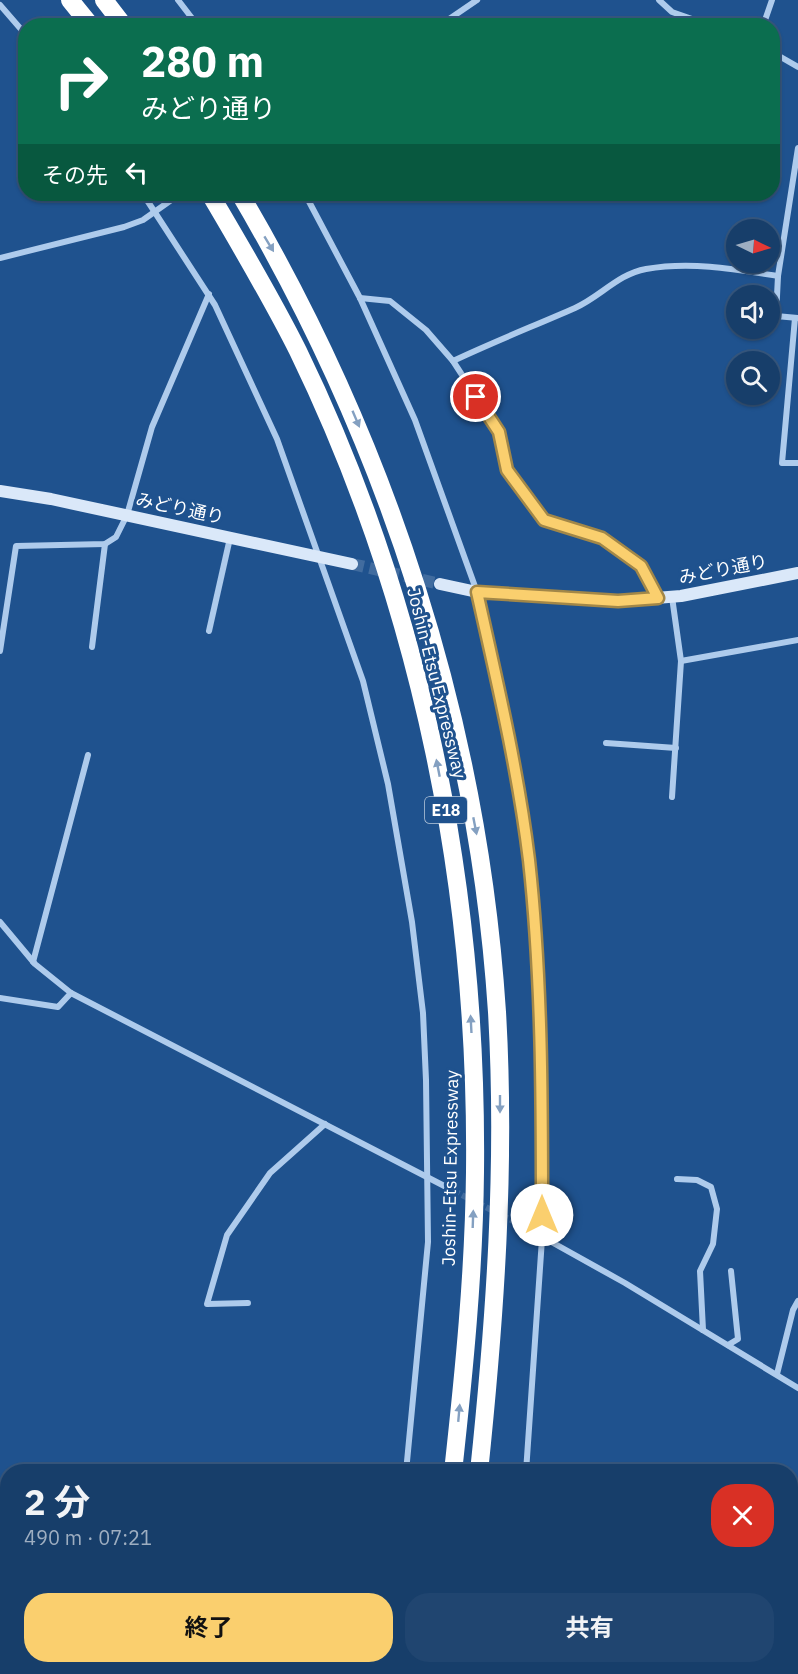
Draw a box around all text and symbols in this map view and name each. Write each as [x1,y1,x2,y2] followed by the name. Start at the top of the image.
[141,34,264,89] text: 280 m
[42,42,120,120] icon: right
[141,90,276,125] text: みどり通り
[120,156,153,189] icon: left
[42,160,108,189] text: その先
[726,219,780,273] north arrow
[726,219,780,405] map controls
[264,236,275,252] one-way arrow
[726,285,780,339] button: sound
[726,351,780,405] button: search
[450,371,501,422] pin
[459,380,492,413] icon: arrive
[351,410,360,427] one-way arrow
[134,487,226,529] street label: みどり通り
[677,549,769,589] street label: みどり通り
[402,585,472,781] street label: Joshin-Etsu Expressway
[433,759,442,778] one-way arrow
[425,797,467,823] road number: E18
[471,817,480,836] one-way arrow
[467,1014,476,1033] one-way arrow
[437,1070,463,1266] street label: Joshin-Etsu Expressway
[495,1095,505,1114] one-way arrow
[510,1183,574,1247] position arrow
[468,1209,478,1228] one-way arrow
[454,1404,464,1423] one-way arrow
[24,1478,90,1525] text: 2 分
[711,1484,774,1547] button: close
[24,1524,152,1551] text: 490 m · 07:21
[24,1593,393,1662] button: 終了
[405,1593,774,1662] button: 共有

